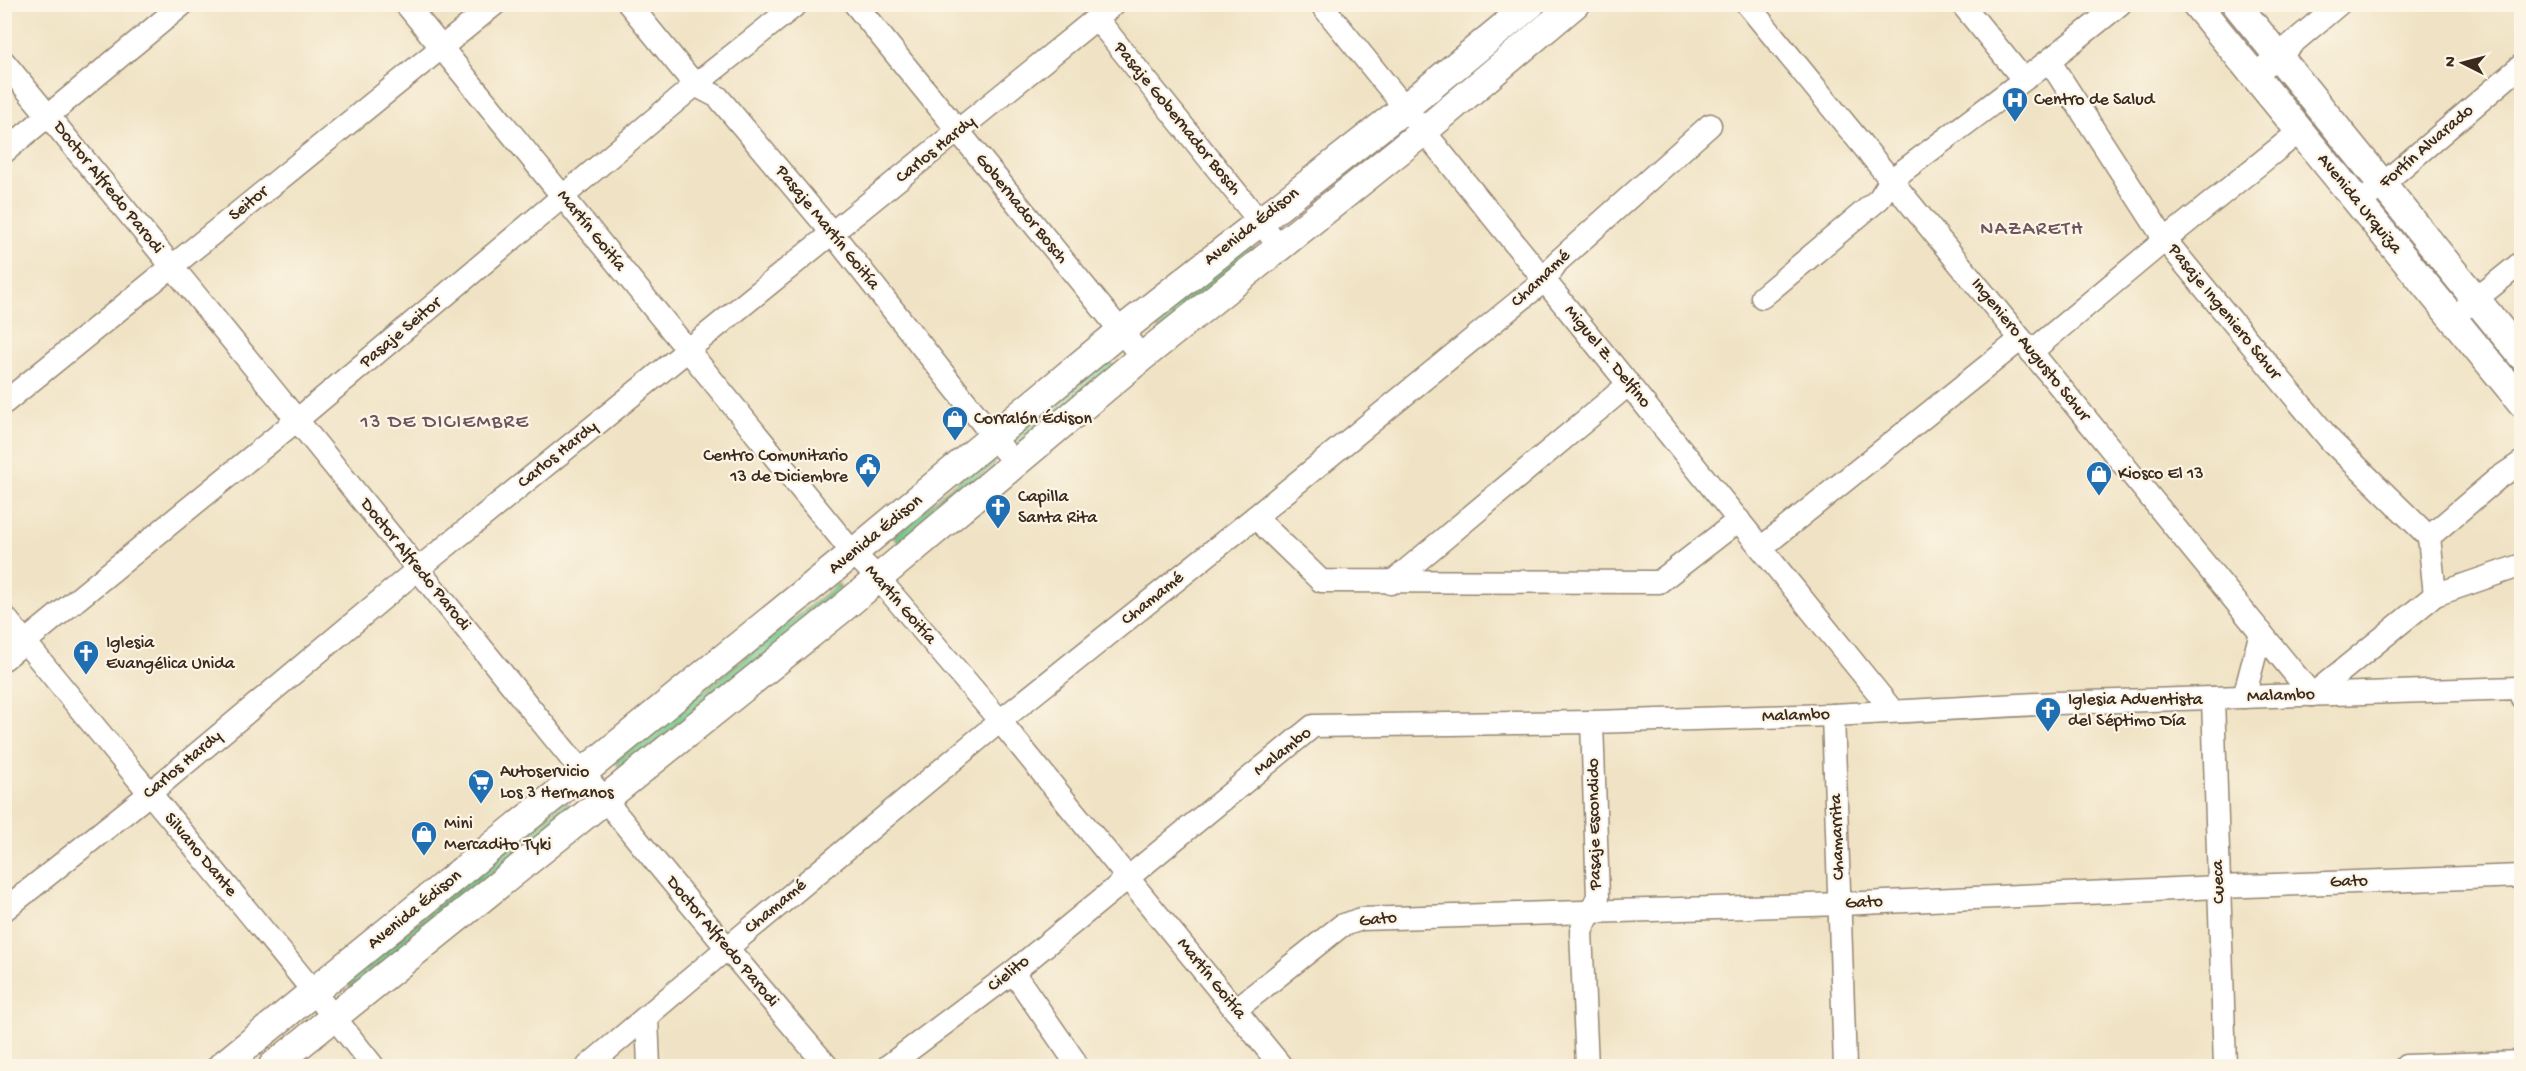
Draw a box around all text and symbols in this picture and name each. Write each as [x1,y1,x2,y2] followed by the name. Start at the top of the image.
[2433,33,2493,93] north arrow
[1108,37,1246,200] street label: Pasaje Gobernador Bosch
[2442,55,2462,68] text: N
[2000,85,2030,123] hospital icon: Centro de Salud
[2034,90,2156,111] place label: Centro de Salud
[2375,100,2478,194] street label: Fortín Alvarado
[892,111,980,188] street label: Carlos Hardy
[47,117,168,259] street label: Doctor Alfredo Parodi
[970,150,1072,269] street label: Gobernador Bosch
[2312,150,2406,259] street label: Avenida Urquiza
[770,161,884,295] street label: Pasaje Martín Goitía
[225,181,274,226] street label: Seitor
[1200,183,1304,271] street label: Avenida Édison
[552,186,631,277] street label: Martín Goitía
[1980,219,2084,242] district label: NAZARETH
[2162,239,2286,385] street label: Pasaje Ingeniero Schur
[1507,245,1576,312] street label: Chamamé
[1966,274,2095,427] street label: Ingeniero Augusto Schur
[355,292,447,374] street label: Pasaje Seitor
[1559,301,1655,413] street label: Miguel Z. Delfino
[940,404,970,442] shop icon: Corralón Édison
[974,409,1093,430] place label: Corralón Édison
[360,412,529,435] district label: 13 DE DICIEMBRE
[514,416,602,493] street label: Carlos Hardy
[703,446,849,488] place label: Centro Comunitario 13 de Diciembre
[853,451,883,489] public building icon: Centro Comunitario 13 de Diciembre
[2084,459,2114,497] shop icon: Kiosco El 13
[2118,464,2204,485] place label: Kiosco El 13
[1018,487,1098,529] place label: Capilla Santa Rita
[825,490,928,579] street label: Avenida Édison
[983,492,1013,530] church icon: Capilla Santa Rita
[354,494,475,636] street label: Doctor Alfredo Parodi
[860,561,941,650] street label: Martín Goitía
[1118,567,1189,631] street label: Chamamé
[106,633,236,675] place label: Iglesia Evangélica Unida
[71,638,101,676] church icon: Iglesia Evangélica Unida
[2247,684,2315,708] street label: Malambo
[2068,690,2204,732] place label: Iglesia Adventista del Séptimo Día
[2033,695,2063,733] church icon: Iglesia Adventista del Séptimo Día
[1762,704,1830,728] street label: Malambo
[1250,723,1316,781] street label: Malambo
[139,726,227,804] street label: Carlos Hardy
[1583,758,1607,891] street label: Pasaje Escondido
[500,762,615,804] place label: Autoservicio Los 3 Hermanos
[466,767,496,805] supermarket icon: Autoservicio Los 3 Hermanos
[1826,793,1850,880] street label: Chamarrita
[159,809,242,902] street label: Silvano Dante
[444,814,551,856] place label: Mini Mercadito Tyki
[409,819,439,857] shop icon: Mini Mercadito Tyki
[2208,859,2230,904] street label: Cueca
[364,865,467,954] street label: Avenida Édison
[660,871,783,1012] street label: Doctor Alfredo Parodi
[2330,871,2368,893] street label: Gato
[741,875,812,939] street label: Chamamé
[1844,892,1884,914] street label: Gato
[1358,908,1398,932] street label: Gato
[1172,934,1251,1025] street label: Martín Goitía
[984,951,1034,997] street label: Cielito

